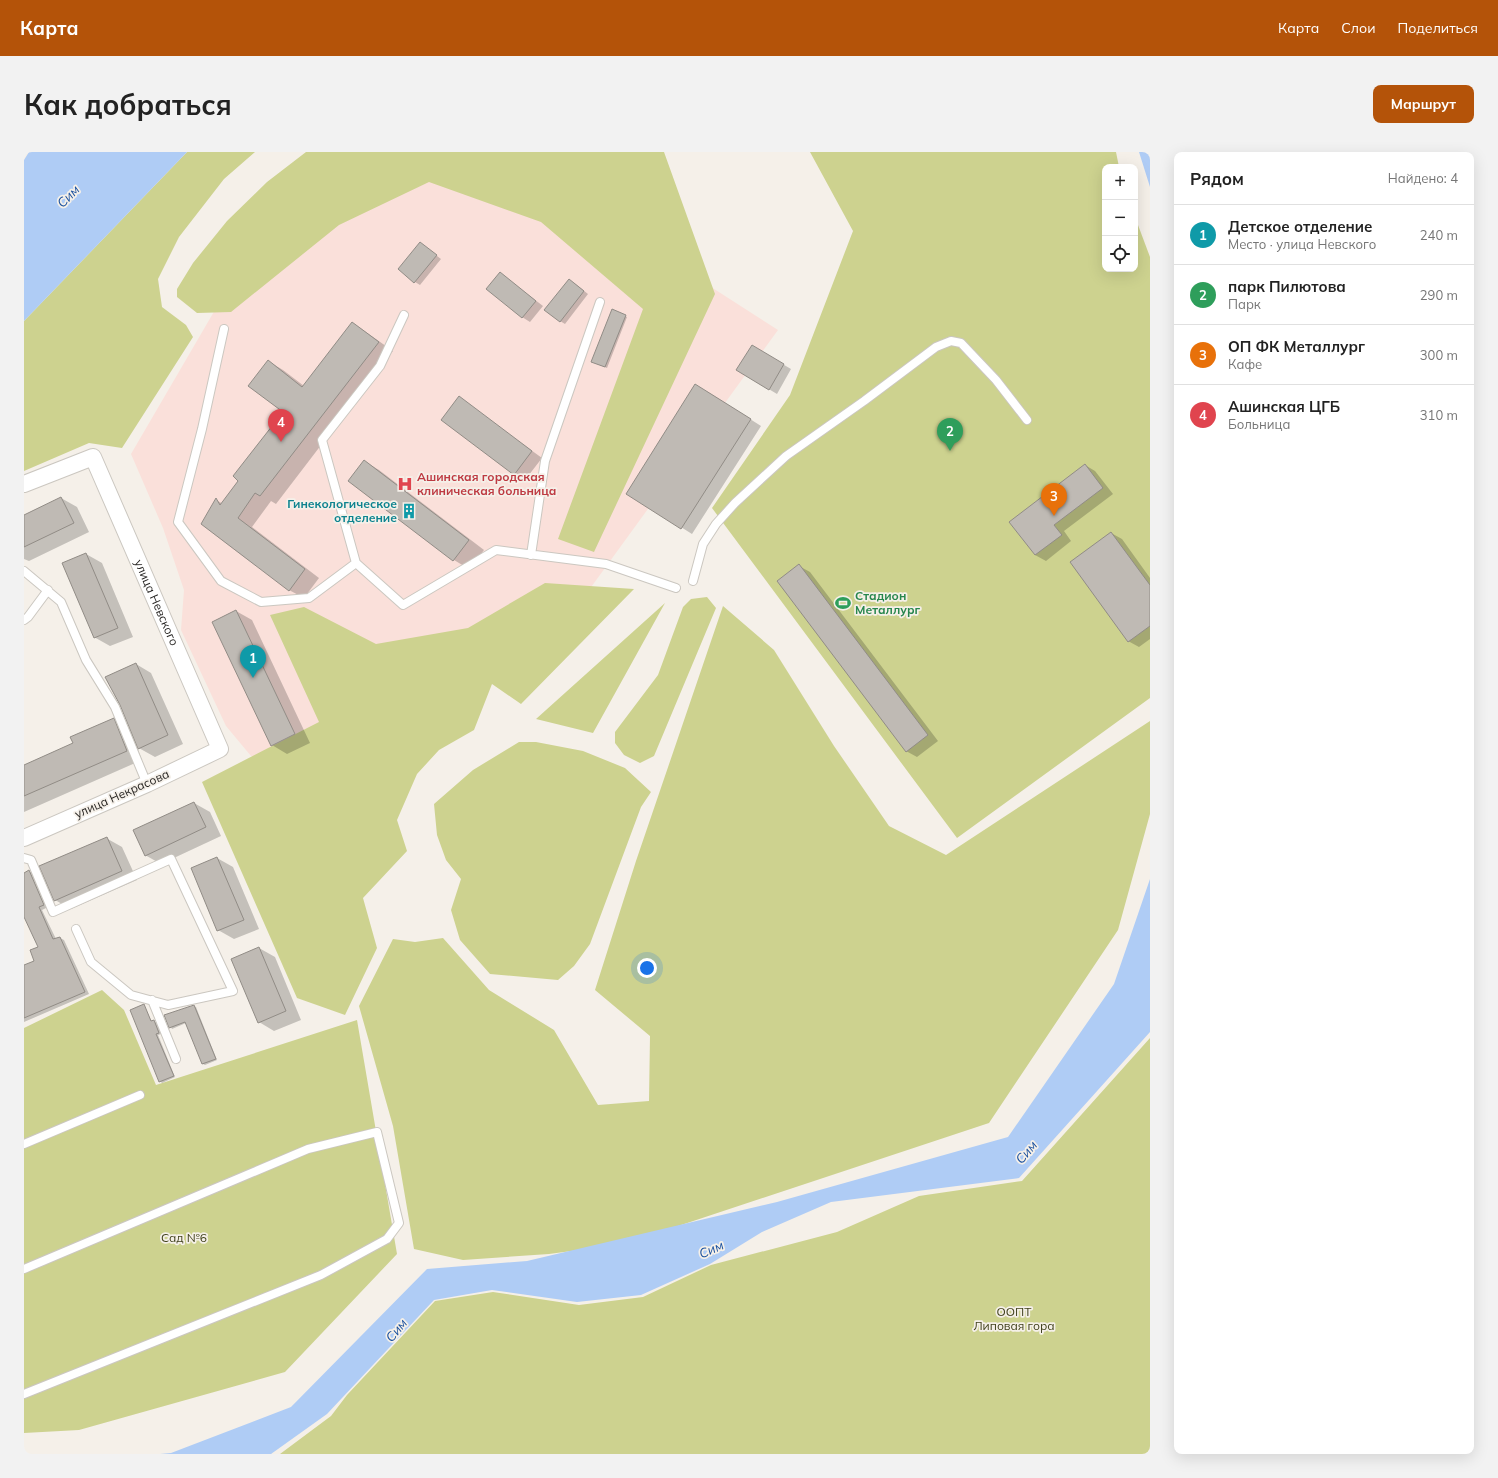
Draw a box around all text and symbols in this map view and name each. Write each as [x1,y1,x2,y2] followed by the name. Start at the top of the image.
[20,16,78,40] text: Карта
[1278,19,1319,37] text: Карта
[1341,19,1376,37] text: Слои
[1398,19,1478,37] text: Поделиться
[1373,85,1474,123] button: Маршрут
[24,87,232,122] text: Как добраться
[1102,164,1138,272] map controls
[1102,164,1138,200] button: +
[1190,168,1244,189] text: Рядом
[1388,170,1458,186] text: Найдено: 4
[53,181,83,211] water label: Сим
[1102,200,1138,236] button: −
[1228,217,1373,236] text: Детское отделение
[1199,227,1207,243] text: 1
[1420,227,1458,243] text: 240 m
[1102,236,1138,272] button: locate
[1228,236,1376,252] text: Место · улица Невского
[1228,277,1346,296] text: парк Пилютова
[1199,287,1207,303] text: 2
[1420,287,1458,303] text: 290 m
[1228,296,1261,312] text: Парк
[1228,337,1365,356] text: ОП ФК Металлург
[1199,347,1207,363] text: 3
[1420,347,1458,363] text: 300 m
[1228,356,1262,372] text: Кафе
[1228,397,1340,416] text: Ашинская ЦГБ
[1199,407,1207,423] text: 4
[1420,407,1458,423] text: 310 m
[268,409,294,442] pin: 4
[1228,416,1290,432] text: Больница
[937,418,963,451] pin: 2
[417,469,556,498] place label: Ашинская городская клиническая больница
[396,475,414,493] hospital icon: Ашинская городская клиническая больница
[1041,483,1067,516] pin: 3
[287,496,397,525] place label: Гинекологическое отделение
[400,502,418,520] building icon: Гинекологическое отделение
[132,557,182,648] street label: улица Невского
[855,588,921,617] place label: Стадион Металлург
[834,594,852,612] sports icon: Стадион Металлург
[240,645,266,678] pin: 1
[72,766,171,821] street label: улица Некрасова
[637,958,657,978] your location
[1012,1137,1041,1167] water label: Сим
[161,1230,207,1245] park label: Сад №6
[696,1236,726,1261] water label: Сим
[973,1304,1055,1333] park label: ООПТ Липовая гора
[382,1315,410,1345] water label: Сим

